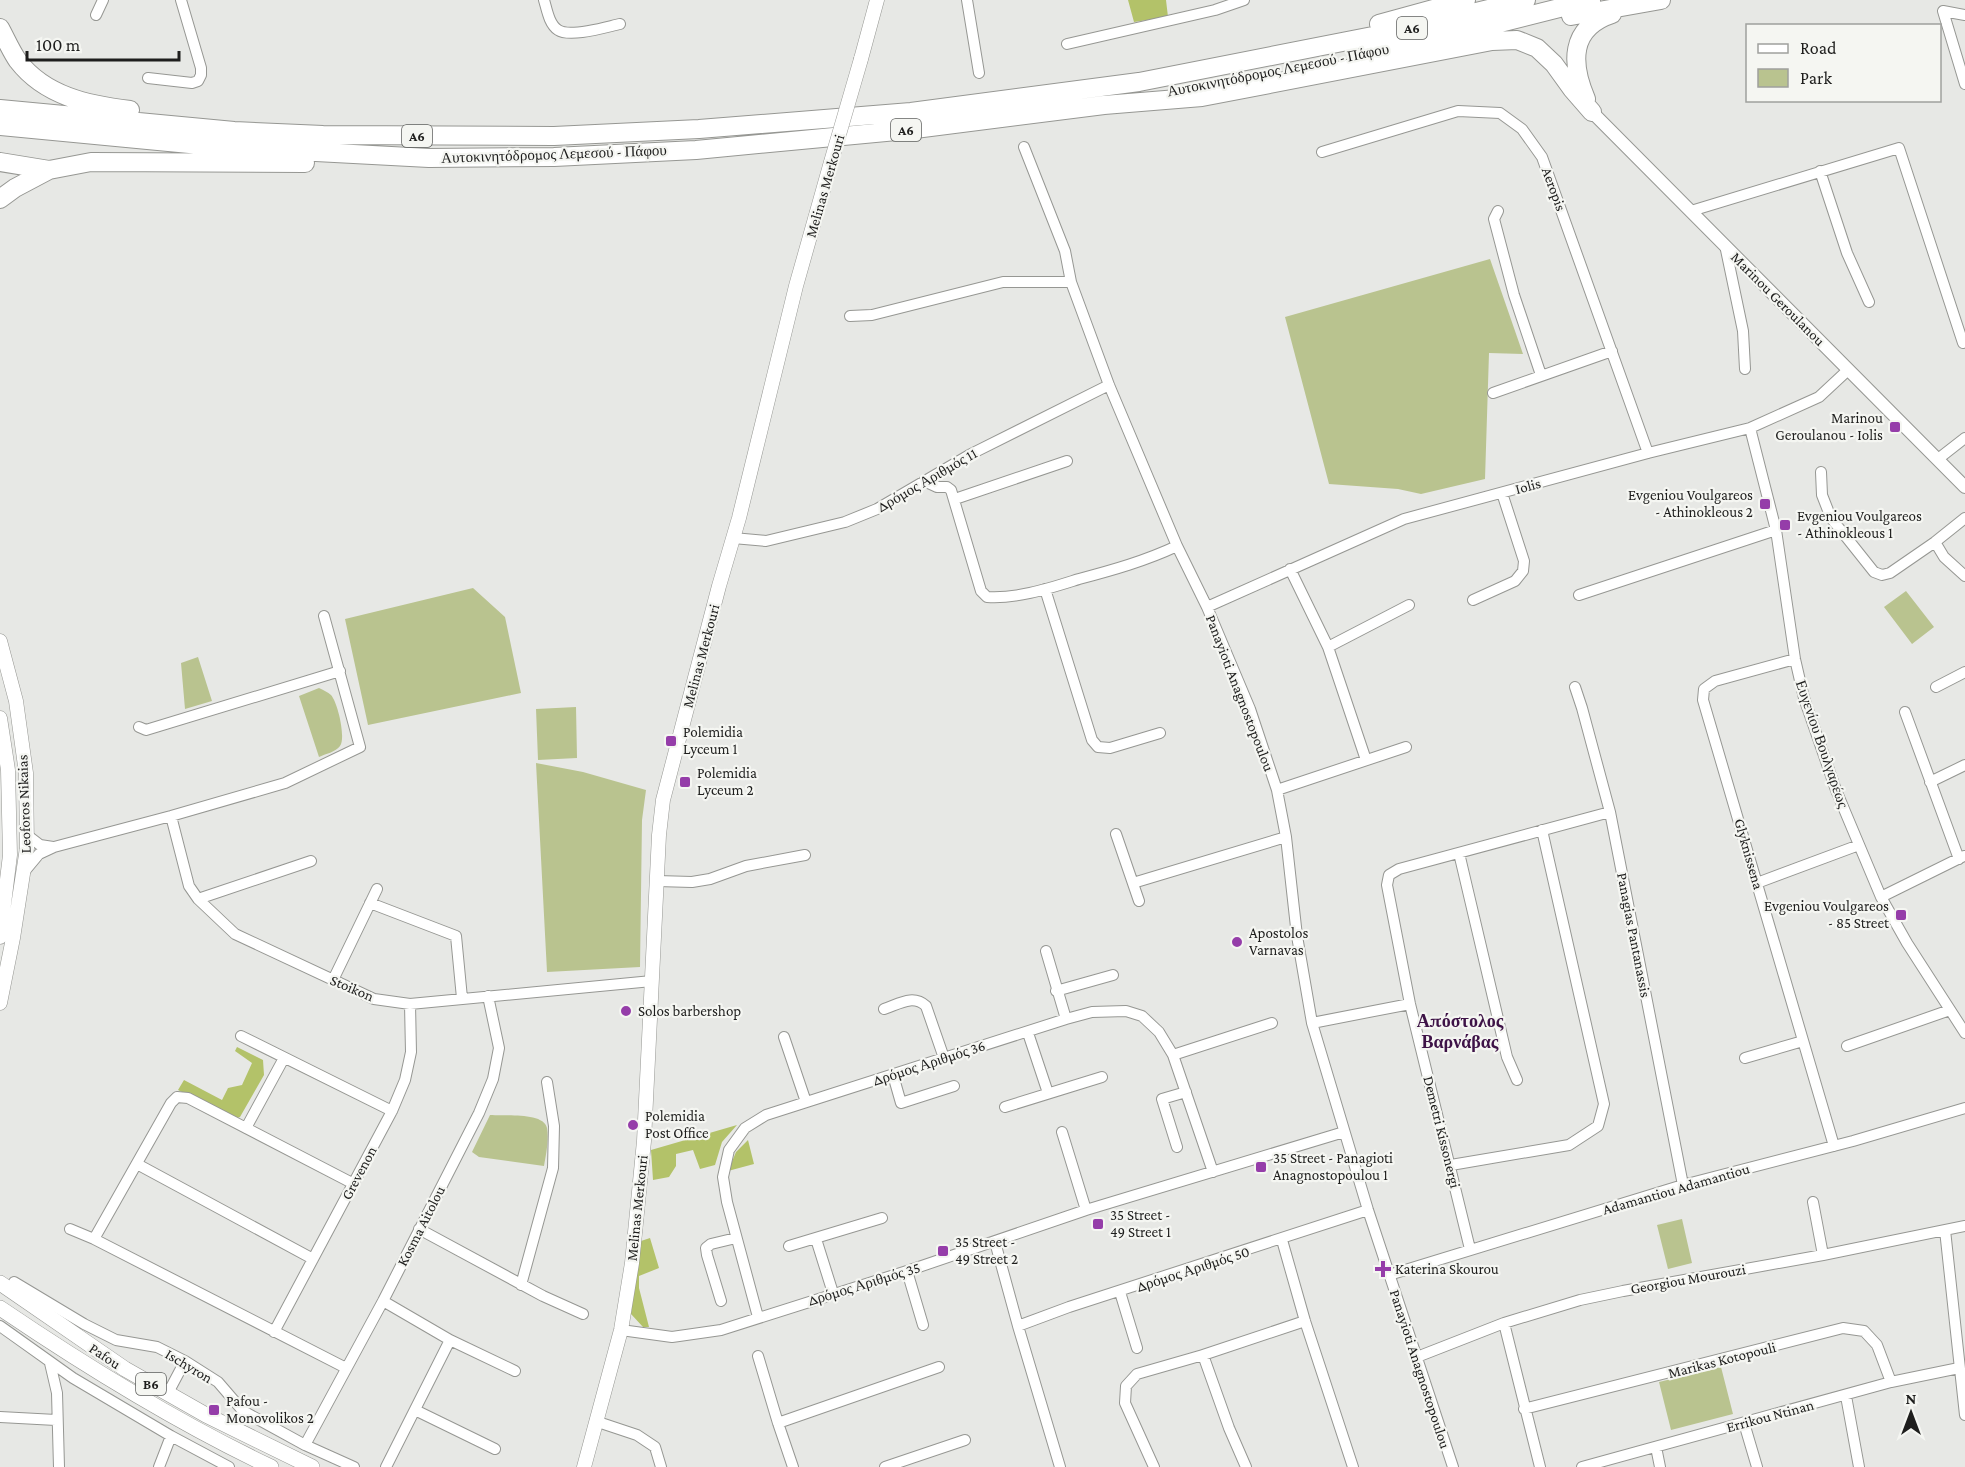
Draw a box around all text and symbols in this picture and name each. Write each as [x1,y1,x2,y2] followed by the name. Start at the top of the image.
[1397,17,1427,39] road number: A6
[27,24,178,62] scale bar
[1746,24,1941,102] legend
[36,35,81,55] text: 100 m
[1800,38,1837,58] text: Road
[1166,41,1391,100] street label: Αυτοκινητόδρομος Λεμεσού - Πάφου
[1800,68,1832,88] text: Park
[891,119,921,141] road number: A6
[402,125,432,147] road number: A6
[803,132,847,239] street label: Melinas Merkouri
[441,142,667,167] street label: Αυτοκινητόδρομος Λεμεσού - Πάφου
[1538,165,1569,213] street label: Aeropis
[1728,249,1828,349] street label: Marinou Geroulanou
[1775,410,1883,443] place label: Marinou Geroulanou - Iolis
[1888,420,1902,434] marker: Marinou Geroulanou - Iolis
[874,445,980,516] street label: Δρόμος Αριθμός 11
[1513,475,1543,497] street label: Iolis
[1628,487,1753,520] place label: Evgeniou Voulgareos - Athinokleous 2
[1758,497,1772,511] marker: Evgeniou Voulgareos - Athinokleous 2
[1797,508,1922,541] place label: Evgeniou Voulgareos - Athinokleous 1
[1778,518,1792,532] marker: Evgeniou Voulgareos - Athinokleous 1
[679,602,723,710] street label: Melinas Merkouri
[1202,613,1277,774] street label: Panayioti Anagnostopoulou
[1793,678,1851,810] street label: Ευγενίου Βουλγαρέως
[683,724,743,758] place label: Polemidia Lyceum 1
[664,734,678,748] marker: Polemidia Lyceum 1
[14,754,34,854] street label: Leoforos Nikaias
[697,765,757,799] place label: Polemidia Lyceum 2
[678,775,692,789] marker: Polemidia Lyceum 2
[1730,817,1767,892] street label: Glyknissena
[1613,871,1654,999] street label: Panagias Pantanassis
[1764,898,1890,931] place label: Evgeniou Voulgareos - 85 Street
[1894,908,1908,922] marker: Evgeniou Voulgareos - 85 Street
[1249,925,1308,958] place label: Apostolos Varnavas
[1230,935,1244,949] marker: Apostolos Varnavas
[328,972,376,1004] street label: Stoikon
[638,1003,741,1020] place label: Solos barbershop
[619,1004,633,1018] marker: Solos barbershop
[1417,1011,1504,1052] district label: Απόστολος Βαρνάβας
[871,1037,988,1090] street label: Δρόμος Αριθμός 36
[1419,1074,1464,1190] street label: Demetri Kissonergi
[645,1108,709,1141] place label: Polemidia Post Office
[626,1118,640,1132] marker: Polemidia Post Office
[338,1144,380,1202] street label: Grevenon
[1273,1150,1393,1184] place label: 35 Street - Panagioti Anagnostopoulou 1
[623,1154,651,1262] street label: Melinas Merkouri
[1254,1160,1268,1174] marker: 35 Street - Panagioti Anagnostopoulou 1
[1601,1160,1751,1218] street label: Adamantiou Adamantiou
[394,1183,448,1269] street label: Kosma Aitolou
[1110,1207,1171,1240] place label: 35 Street - 49 Street 1
[1091,1217,1105,1231] marker: 35 Street - 49 Street 1
[955,1234,1018,1267] place label: 35 Street - 49 Street 2
[1134,1243,1252,1296] street label: Δρόμος Αριθμός 50
[936,1244,950,1258] marker: 35 Street - 49 Street 2
[806,1259,922,1310] street label: Δρόμος Αριθμός 35
[1395,1261,1499,1277] place label: Katerina Skourou
[1629,1261,1747,1298] street label: Georgiou Mourouzi
[1376,1262,1390,1276] marker: Katerina Skourou
[1386,1287,1453,1451] street label: Panayioti Anagnostopoulou
[1666,1339,1778,1382] street label: Marikas Kotopouli
[86,1340,124,1372] street label: Pafou
[162,1346,215,1387] street label: Ischyron
[136,1373,166,1395] road number: B6
[1881,1383,1941,1443] north arrow
[1906,1390,1917,1407] text: N
[226,1393,314,1426] place label: Pafou - Monovolikos 2
[1725,1397,1815,1435] street label: Errikou Ntinan
[207,1403,221,1417] marker: Pafou - Monovolikos 2

